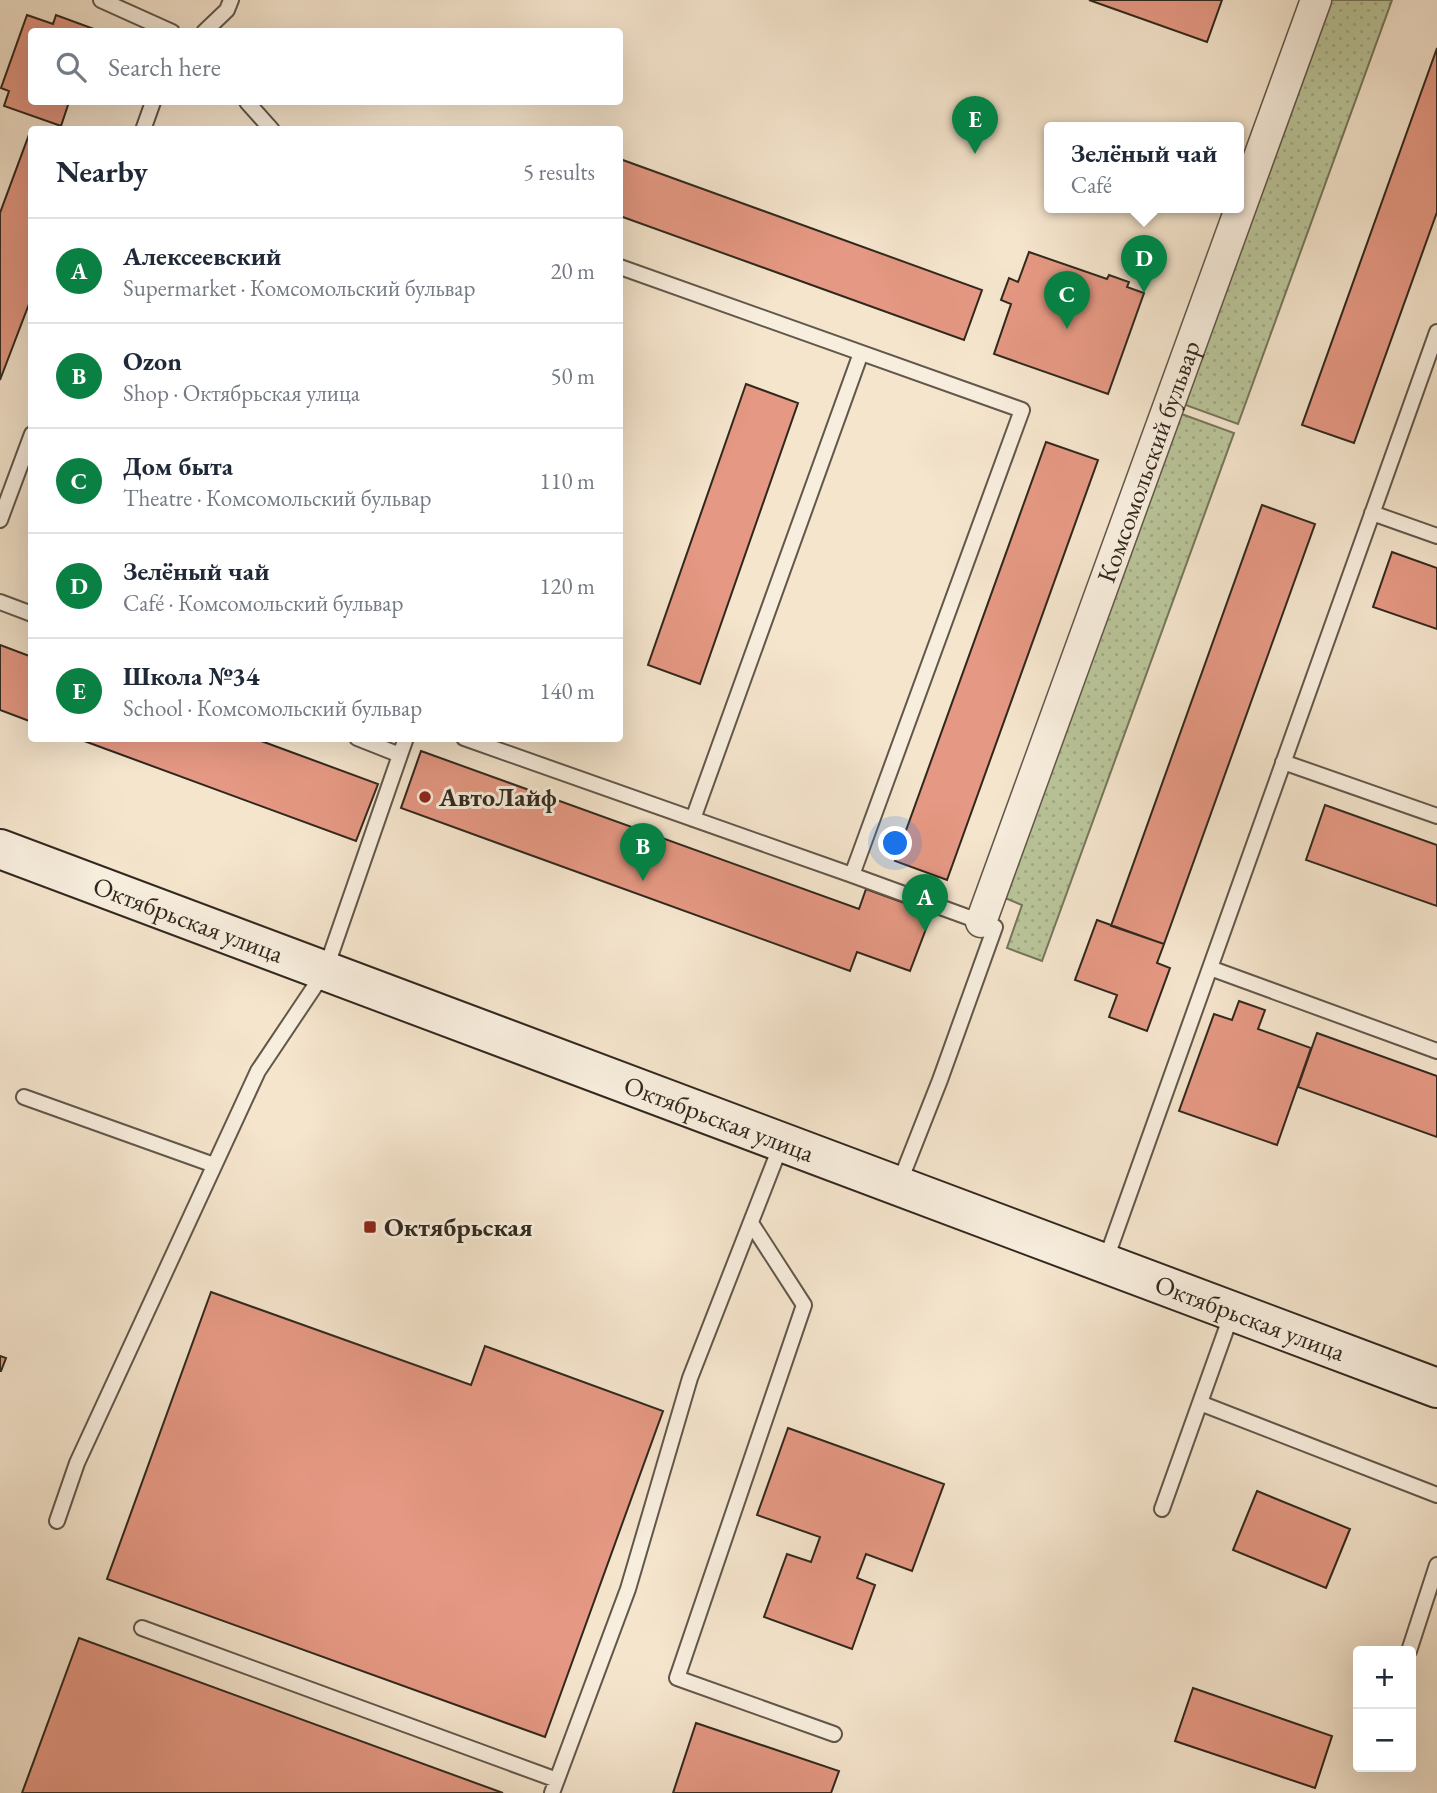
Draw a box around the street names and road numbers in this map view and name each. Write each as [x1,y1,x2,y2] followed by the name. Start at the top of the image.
[1089,336,1208,587] street label: Комсомольский бульвар
[88,868,289,971] street label: Октябрьская улица
[619,1068,819,1170] street label: Октябрьская улица
[1150,1267,1350,1369] street label: Октябрьская улица

